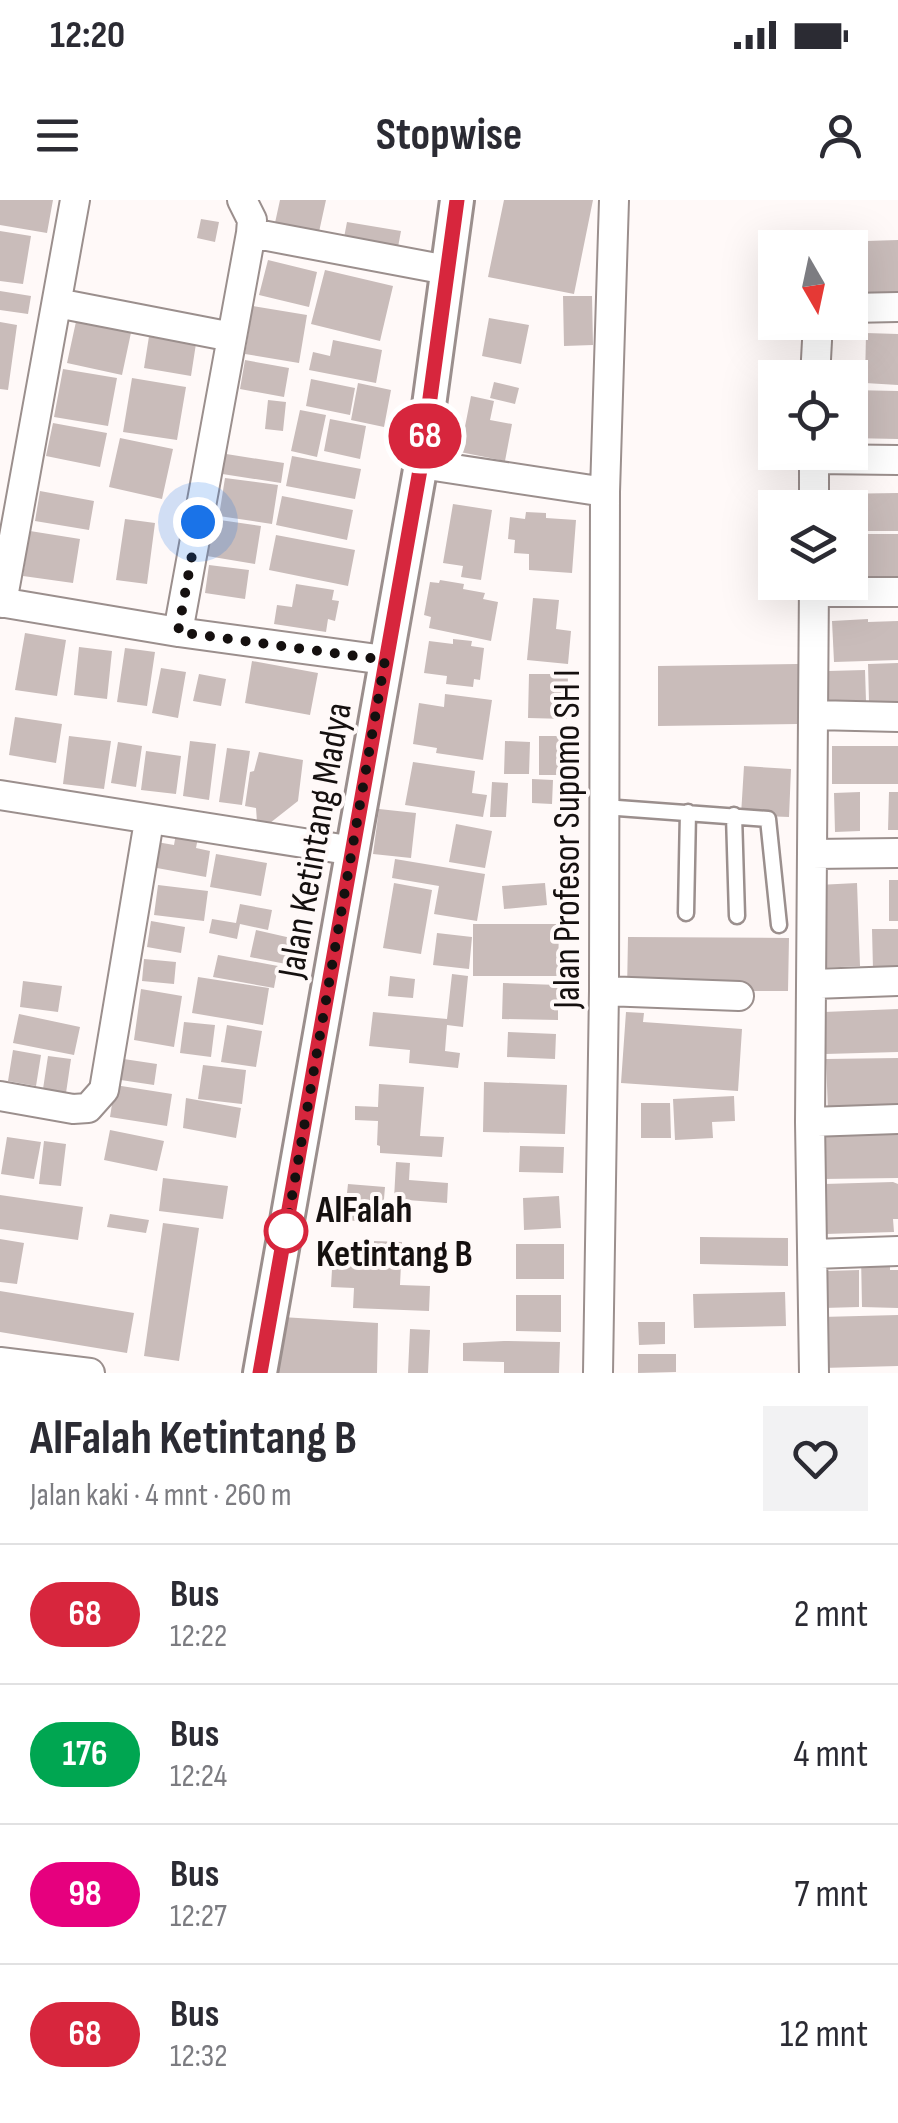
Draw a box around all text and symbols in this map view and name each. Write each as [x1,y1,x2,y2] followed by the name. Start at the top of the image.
[50,13,125,58] text: 12:20
[30,108,85,163] icon: menu
[376,108,522,163] text: Stopwise
[813,108,868,163] icon: person
[758,230,868,340] north arrow
[758,230,868,600] map controls
[758,360,868,470] button: locate
[380,404,470,468] line badge: 68
[408,415,442,458] text: 68
[758,490,868,600] button: layers
[173,497,223,547] your location
[545,669,590,1010] street label: Jalan Profesor Supomo SH I
[269,699,362,982] street label: Jalan Ketintang Madya
[315,1188,472,1277] place label: AlFalah Ketintang B
[265,1210,307,1252] marker: AlFalah Ketintang B
[763,1406,868,1511] button: heart
[30,1410,357,1467] text: AlFalah Ketintang B
[30,1476,292,1515] text: Jalan kaki · 4 mnt · 260 m
[170,1572,219,1617] text: Bus
[794,1592,868,1637] text: 2 mnt
[68,1593,102,1636] text: 68
[170,1617,227,1656] text: 12:22
[170,1712,219,1757] text: Bus
[794,1732,868,1777] text: 4 mnt
[62,1733,108,1776] text: 176
[170,1757,227,1796] text: 12:24
[170,1852,219,1897] text: Bus
[794,1872,868,1917] text: 7 mnt
[68,1873,102,1916] text: 98
[170,1897,227,1936] text: 12:27
[170,1992,219,2037] text: Bus
[780,2012,868,2057] text: 12 mnt
[68,2013,102,2056] text: 68
[170,2037,227,2076] text: 12:32

